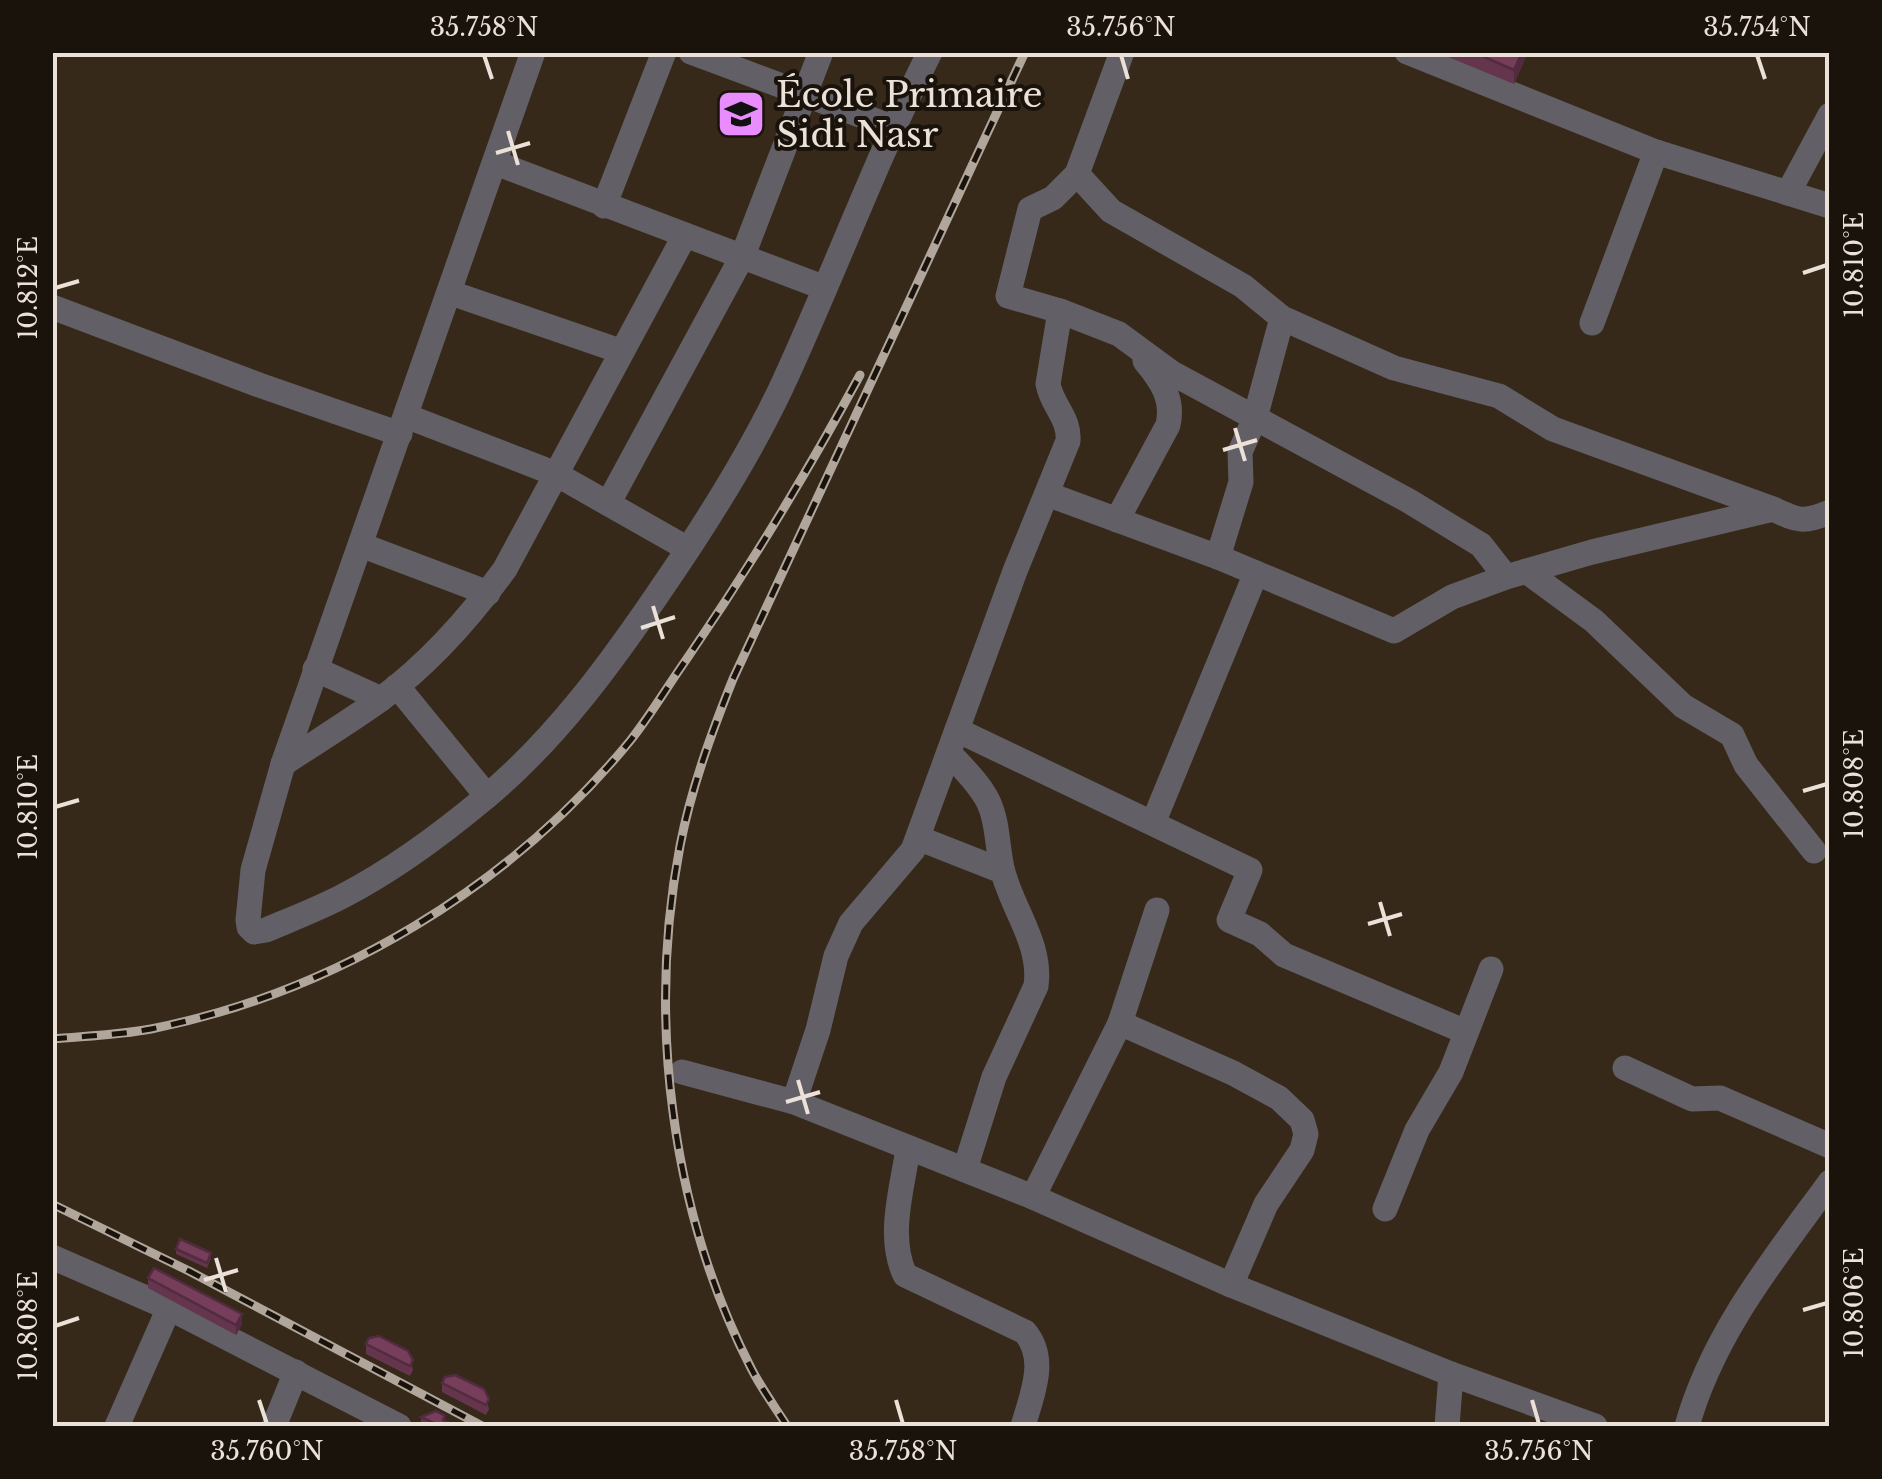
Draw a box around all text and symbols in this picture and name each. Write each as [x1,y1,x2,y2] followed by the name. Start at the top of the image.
[430,12,538,43] text: 35.758°N
[1066,12,1176,43] text: 35.756°N
[1703,12,1811,43] text: 35.754°N
[776,73,1042,156] place label: École Primaire Sidi Nasr
[715,88,767,140] school or university icon: École Primaire Sidi Nasr
[1839,212,1870,318] text: 10.810°E
[13,236,44,340] text: 10.812°E
[1839,729,1870,839] text: 10.808°E
[13,754,44,860] text: 10.810°E
[1839,1248,1870,1358] text: 10.806°E
[13,1271,44,1381] text: 10.808°E
[210,1436,324,1467] text: 35.760°N
[849,1436,957,1467] text: 35.758°N
[1484,1436,1594,1467] text: 35.756°N

